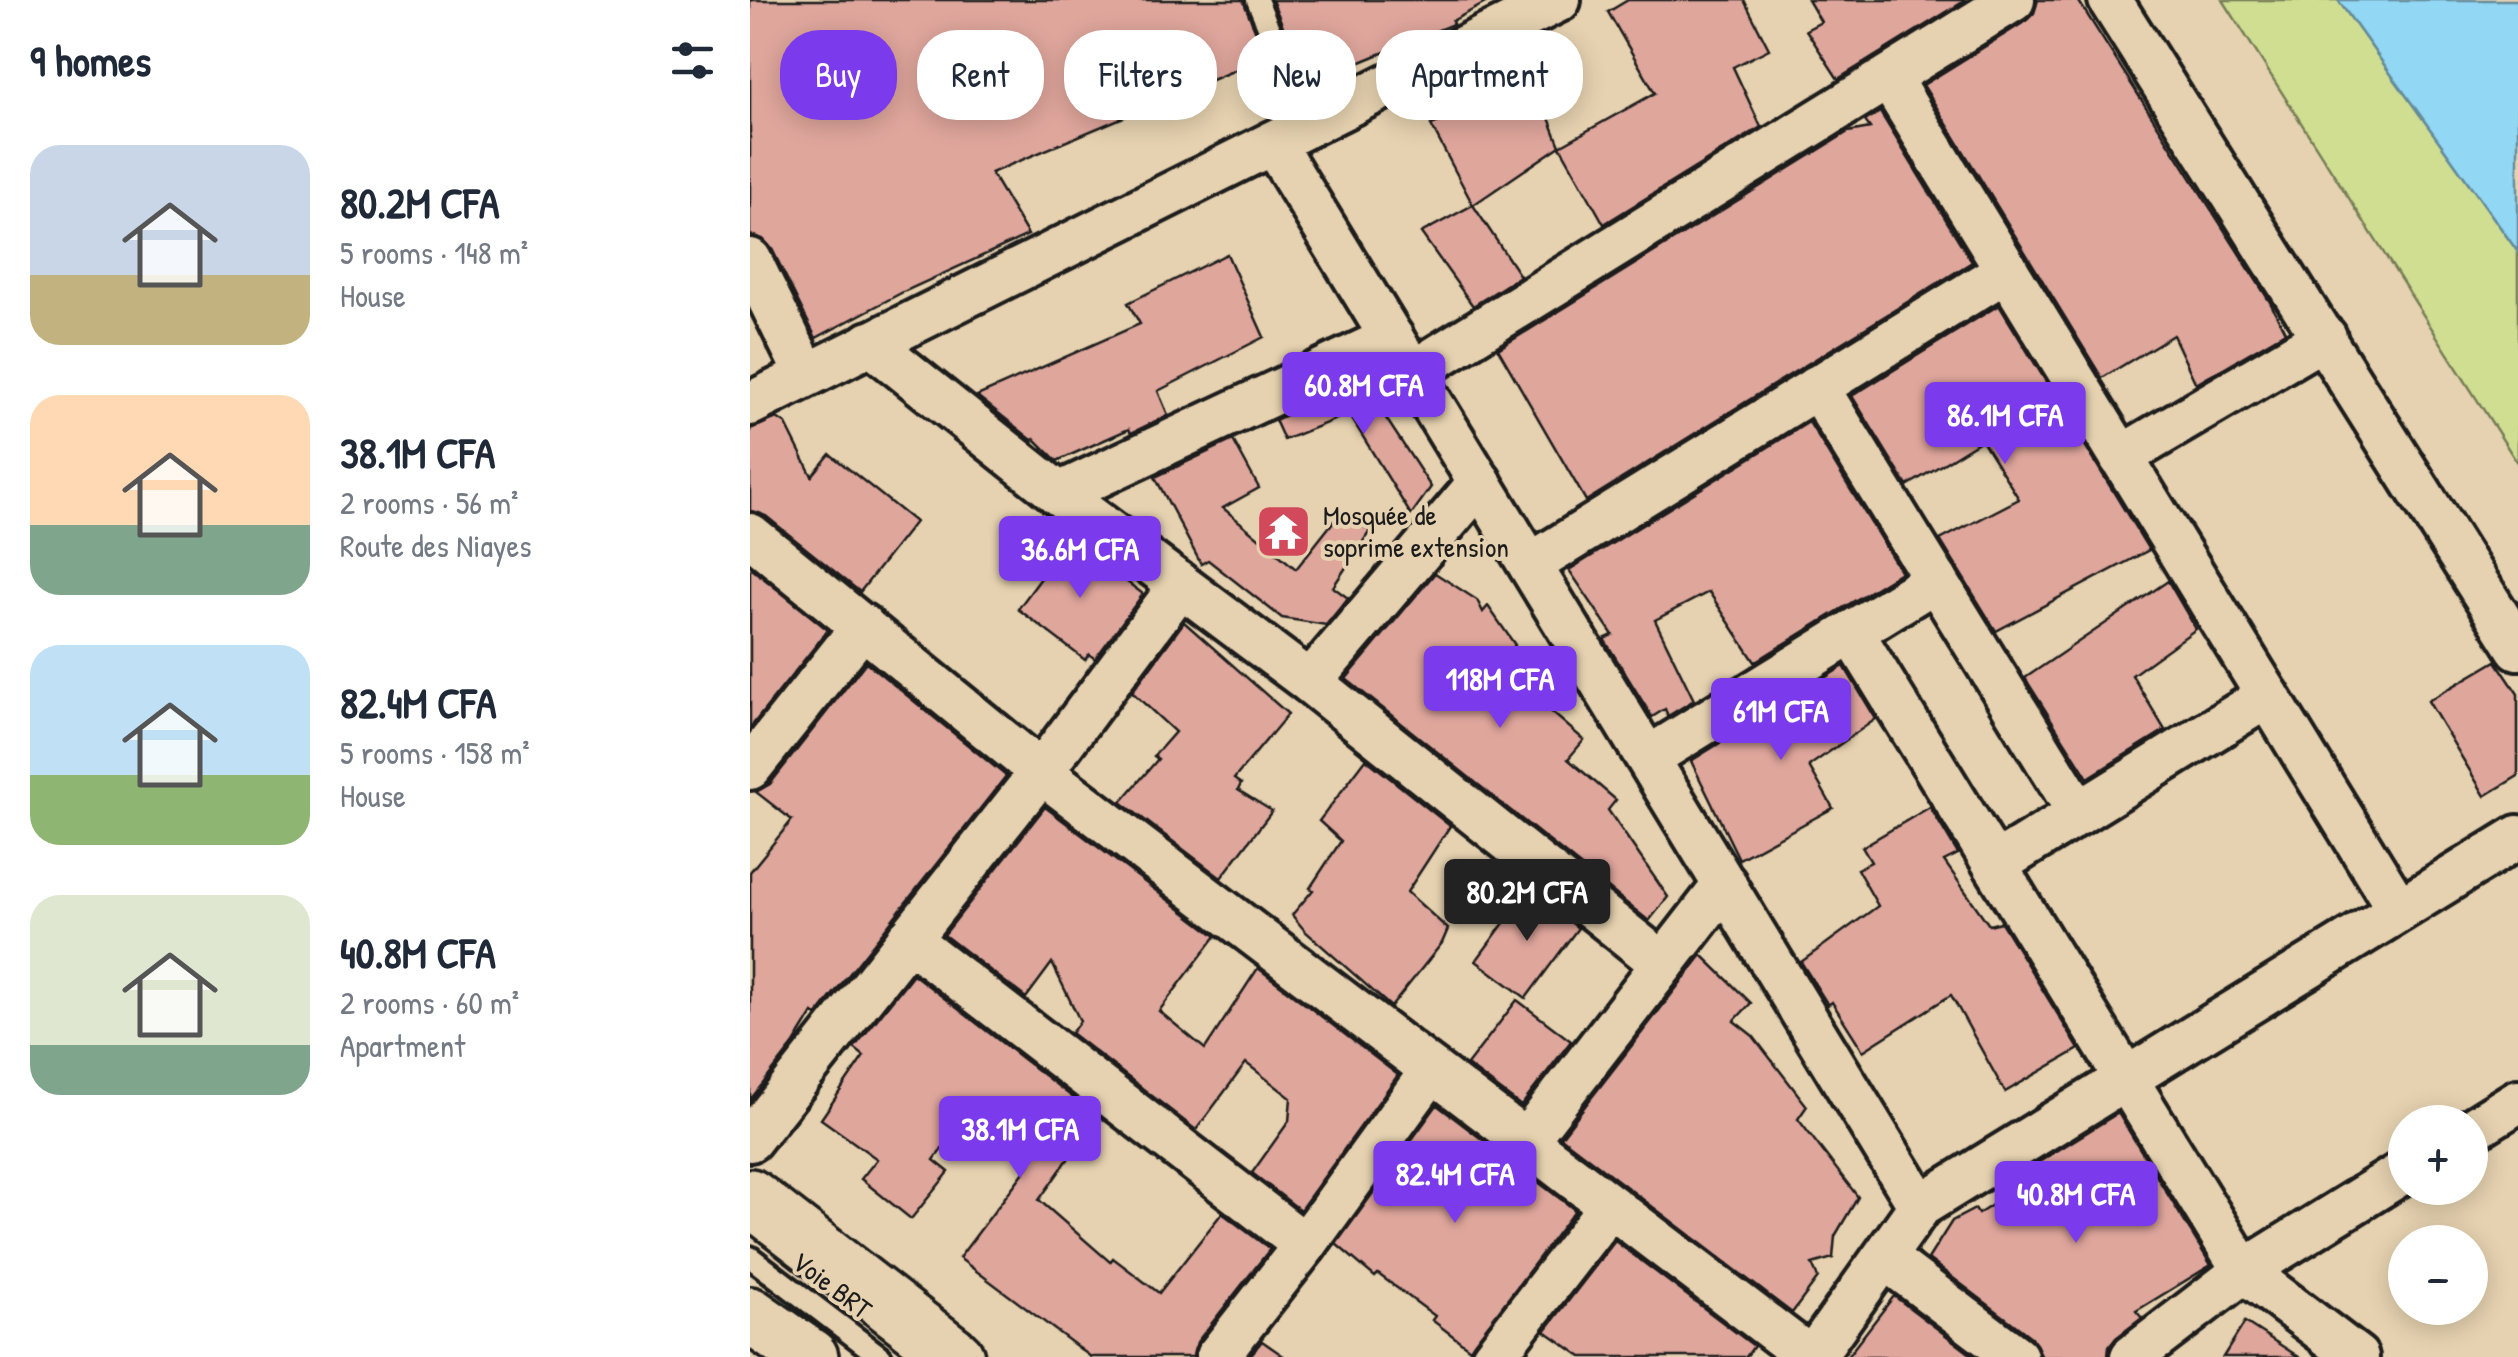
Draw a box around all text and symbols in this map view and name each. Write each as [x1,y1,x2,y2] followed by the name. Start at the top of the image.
[780,30,897,120] chip: Buy
[917,30,1044,120] chip: Rent
[1064,30,1217,120] chip: Filters
[1237,30,1356,120] chip: New
[1376,30,1583,120] chip: Apartment
[30,32,151,89] text: 9 homes
[665,33,720,88] icon: filters
[340,174,500,231] text: 80.2M CFA
[110,185,230,305] icon: home
[340,231,528,274] text: 5 rooms · 148 m²
[340,274,406,317] text: House
[1250,352,1478,437] pin: 60.8M CFA
[1304,363,1424,406] text: 60.8M CFA
[1891,382,2119,467] pin: 86.1M CFA
[1947,393,2063,436] text: 86.1M CFA
[340,424,495,481] text: 38.1M CFA
[110,435,230,555] icon: home
[340,481,518,524] text: 2 rooms · 56 m²
[1323,496,1509,566] place label: Mosquée de soprime extension
[1254,501,1314,561] temple icon: Mosquée de soprime extension
[966,516,1194,601] pin: 36.6M CFA
[340,524,532,567] text: Route des Niayes
[1021,527,1139,570] text: 36.6M CFA
[1397,646,1603,731] pin: 118M CFA
[1446,657,1554,700] text: 118M CFA
[340,674,497,731] text: 82.4M CFA
[1689,678,1873,763] pin: 61M CFA
[110,685,230,805] icon: home
[1733,689,1829,732] text: 61M CFA
[340,731,530,774] text: 5 rooms · 158 m²
[340,774,406,817] text: House
[1413,859,1641,944] pin: 80.2M CFA
[1466,870,1588,913] text: 80.2M CFA
[340,924,496,981] text: 40.8M CFA
[110,935,230,1055] icon: home
[340,981,519,1024] text: 2 rooms · 60 m²
[340,1024,465,1067] text: Apartment
[906,1096,1134,1181] pin: 38.1M CFA
[2388,1105,2488,1325] map controls
[2388,1105,2488,1205] button: +
[961,1107,1079,1150] text: 38.1M CFA
[1341,1141,1569,1226] pin: 82.4M CFA
[1395,1152,1515,1195] text: 82.4M CFA
[1962,1161,2190,1246] pin: 40.8M CFA
[2017,1172,2135,1215] text: 40.8M CFA
[2388,1225,2488,1325] button: −
[784,1242,880,1328] street label: Voie BRT

